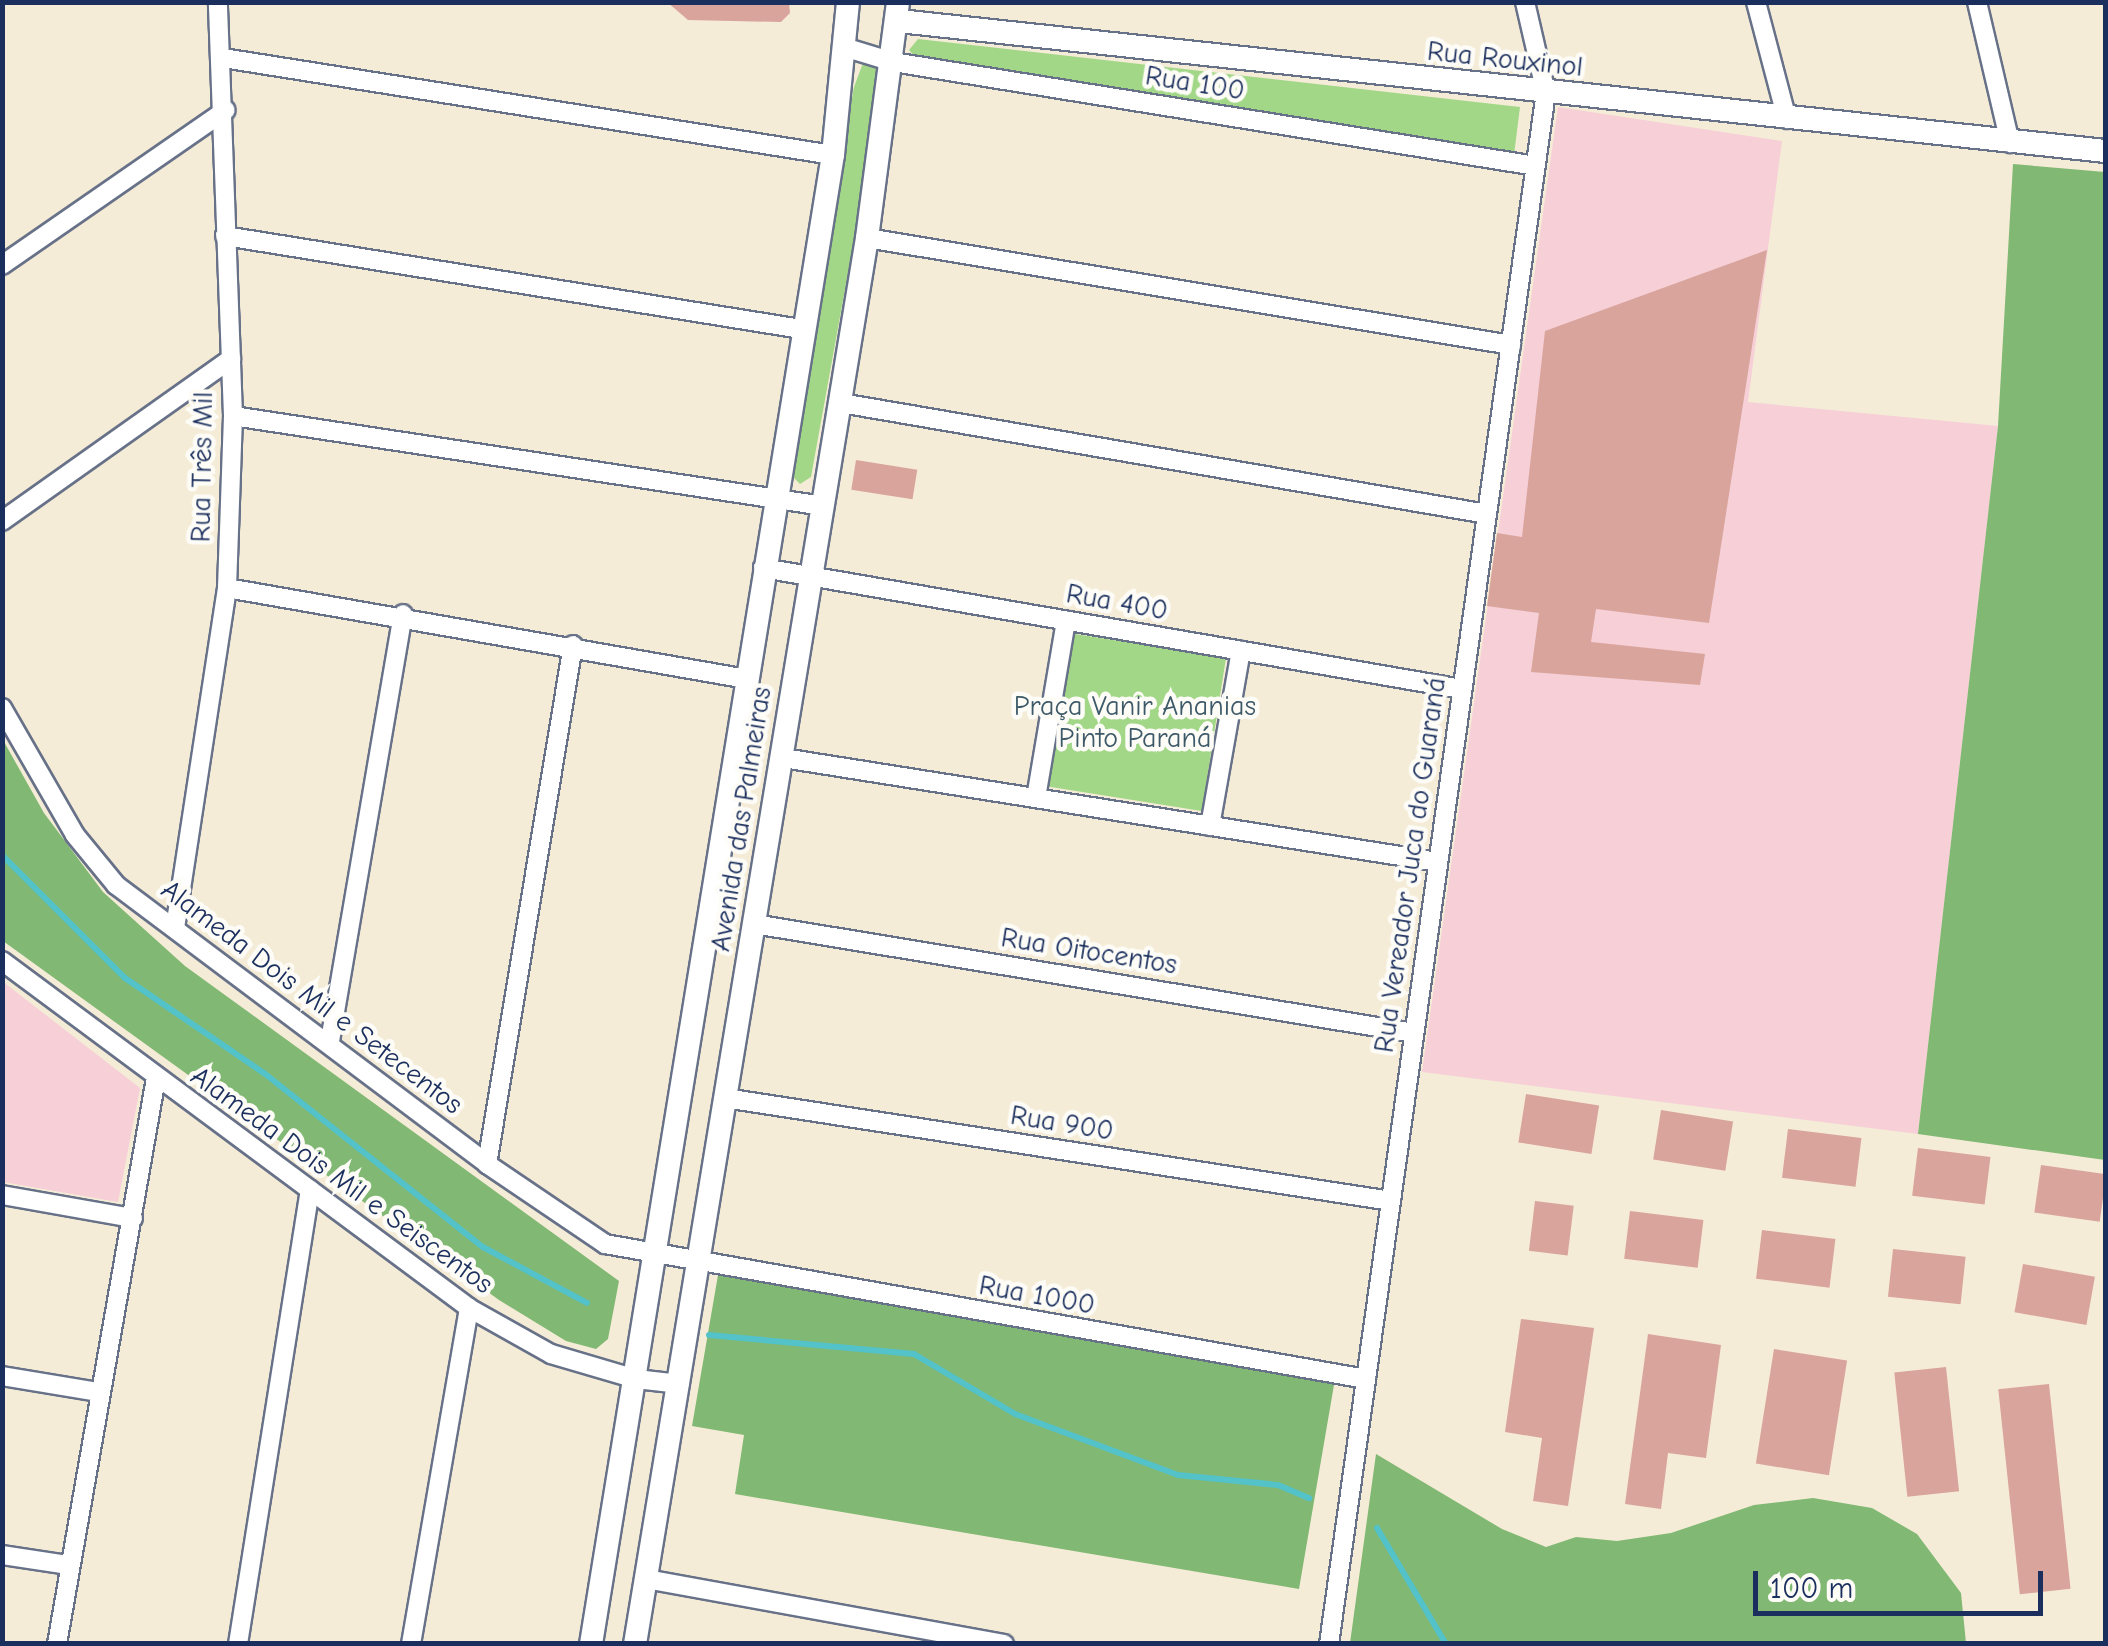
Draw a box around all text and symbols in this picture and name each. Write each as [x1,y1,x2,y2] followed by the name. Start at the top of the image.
[1426,34,1584,84] street label: Rua Rouxinol
[1143,59,1247,107] street label: Rua 100
[184,391,220,543] street label: Rua Três Mil
[1064,577,1170,627] street label: Rua 400
[1367,675,1453,1055] street label: Rua Vereador Juca do Guaraná
[703,684,779,954] street label: Avenida das Palmeiras
[1014,689,1256,755] park label: Praça Vanir Ananias Pinto Paraná
[155,873,469,1121] street label: Alameda Dois Mil e Setecentos
[999,921,1179,981] street label: Rua Oitocentos
[184,1059,500,1301] street label: Alameda Dois Mil e Seiscentos
[1008,1098,1116,1148] street label: Rua 900
[976,1268,1098,1322] street label: Rua 1000
[1758,1551,2048,1613] scale bar
[1770,1571,1853,1606] text: 100 m

